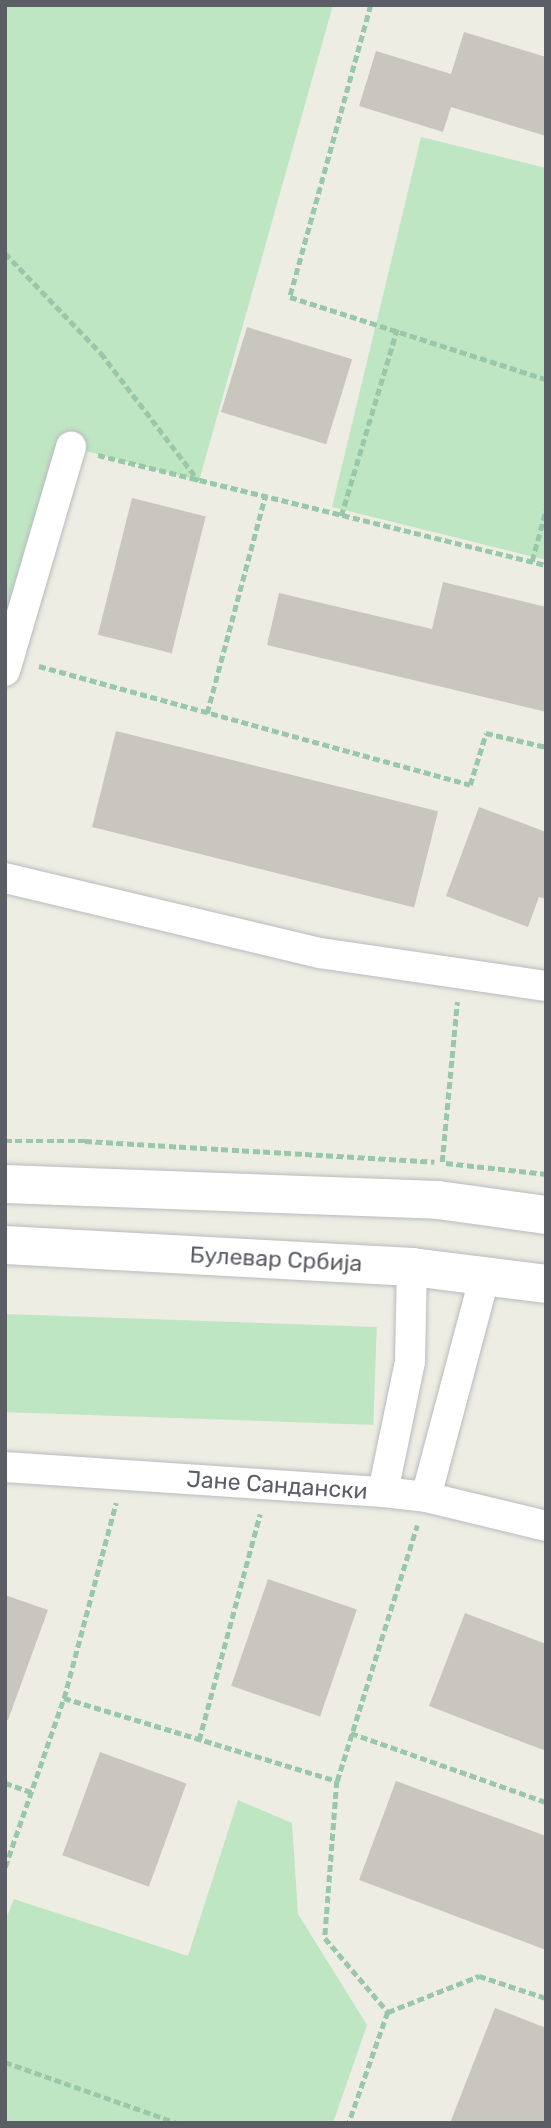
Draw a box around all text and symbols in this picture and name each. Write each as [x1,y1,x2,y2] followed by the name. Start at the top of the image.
[189,1241,363,1277] street label: Булевар Србија
[186,1465,368,1505] street label: Јане Сандански

